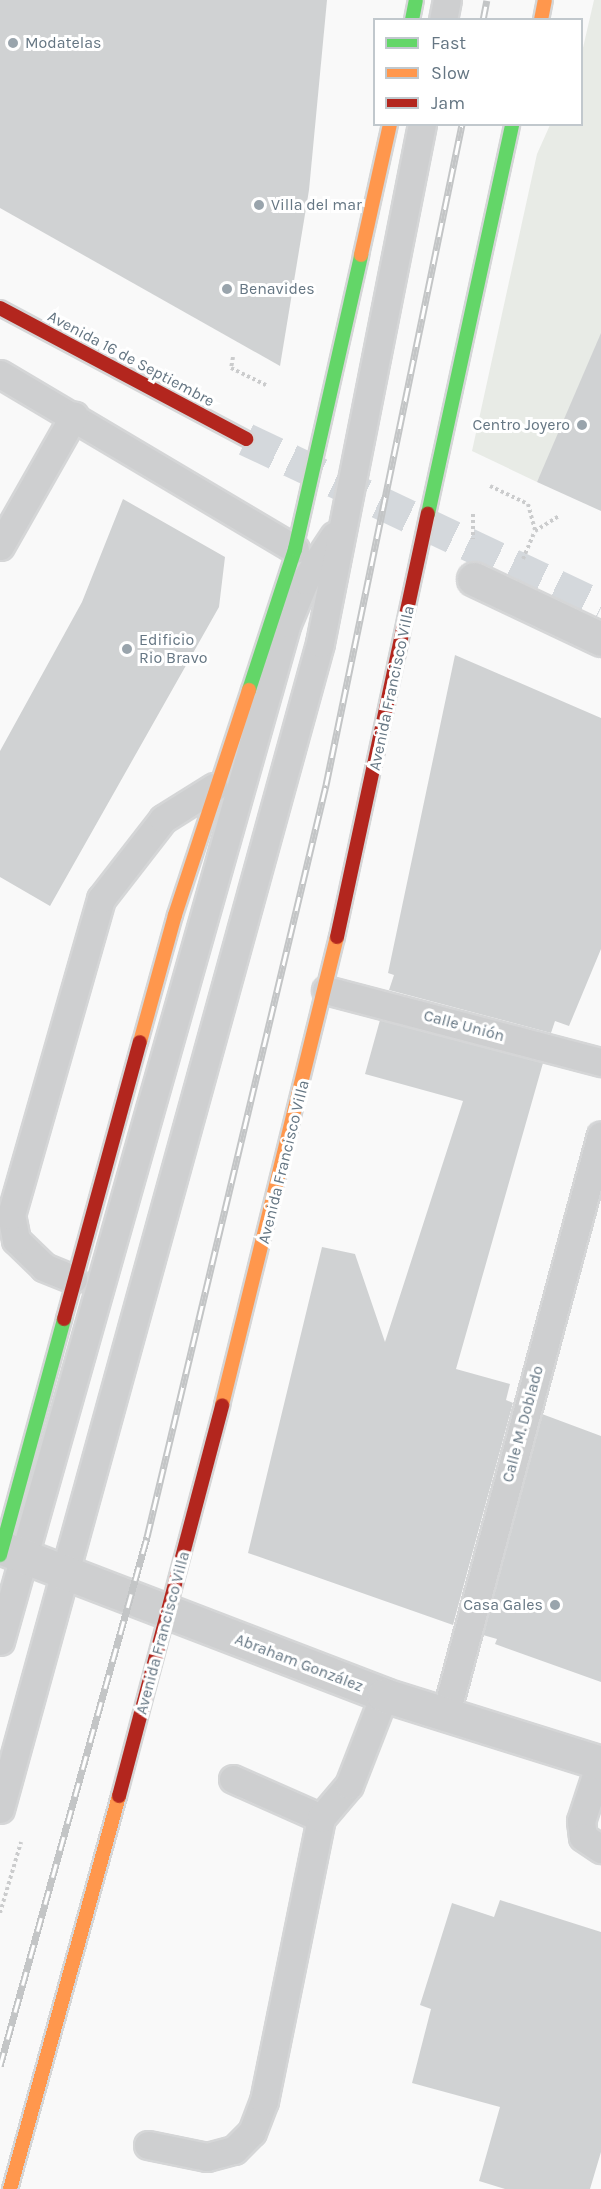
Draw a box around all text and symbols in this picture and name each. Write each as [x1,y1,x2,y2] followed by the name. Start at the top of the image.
[373,18,583,126] legend
[431,32,466,54] text: Fast
[25,33,102,53] place label: Modatelas
[6,36,20,50] marker: Modatelas
[431,62,470,84] text: Slow
[431,92,465,114] text: Jam
[271,195,362,215] place label: Villa del mar
[252,198,266,212] marker: Villa del mar
[239,279,315,299] place label: Benavides
[220,282,234,296] marker: Benavides
[44,307,218,411] street label: Avenida 16 de Septiembre
[473,415,570,435] place label: Centro Joyero
[575,418,589,432] marker: Centro Joyero
[365,604,419,772] street label: Avenida Francisco Villa
[139,630,207,668] place label: Edificio Rio Bravo
[120,642,134,656] marker: Edificio Rio Bravo
[421,1006,507,1046] street label: Calle Unión
[254,1078,314,1246] street label: Avenida Francisco Villa
[498,1364,548,1484] street label: Calle M. Doblado
[132,1549,194,1717] street label: Avenida Francisco Villa
[463,1595,543,1615] place label: Casa Gales
[548,1598,562,1612] marker: Casa Gales
[232,1630,366,1696] street label: Abraham González

